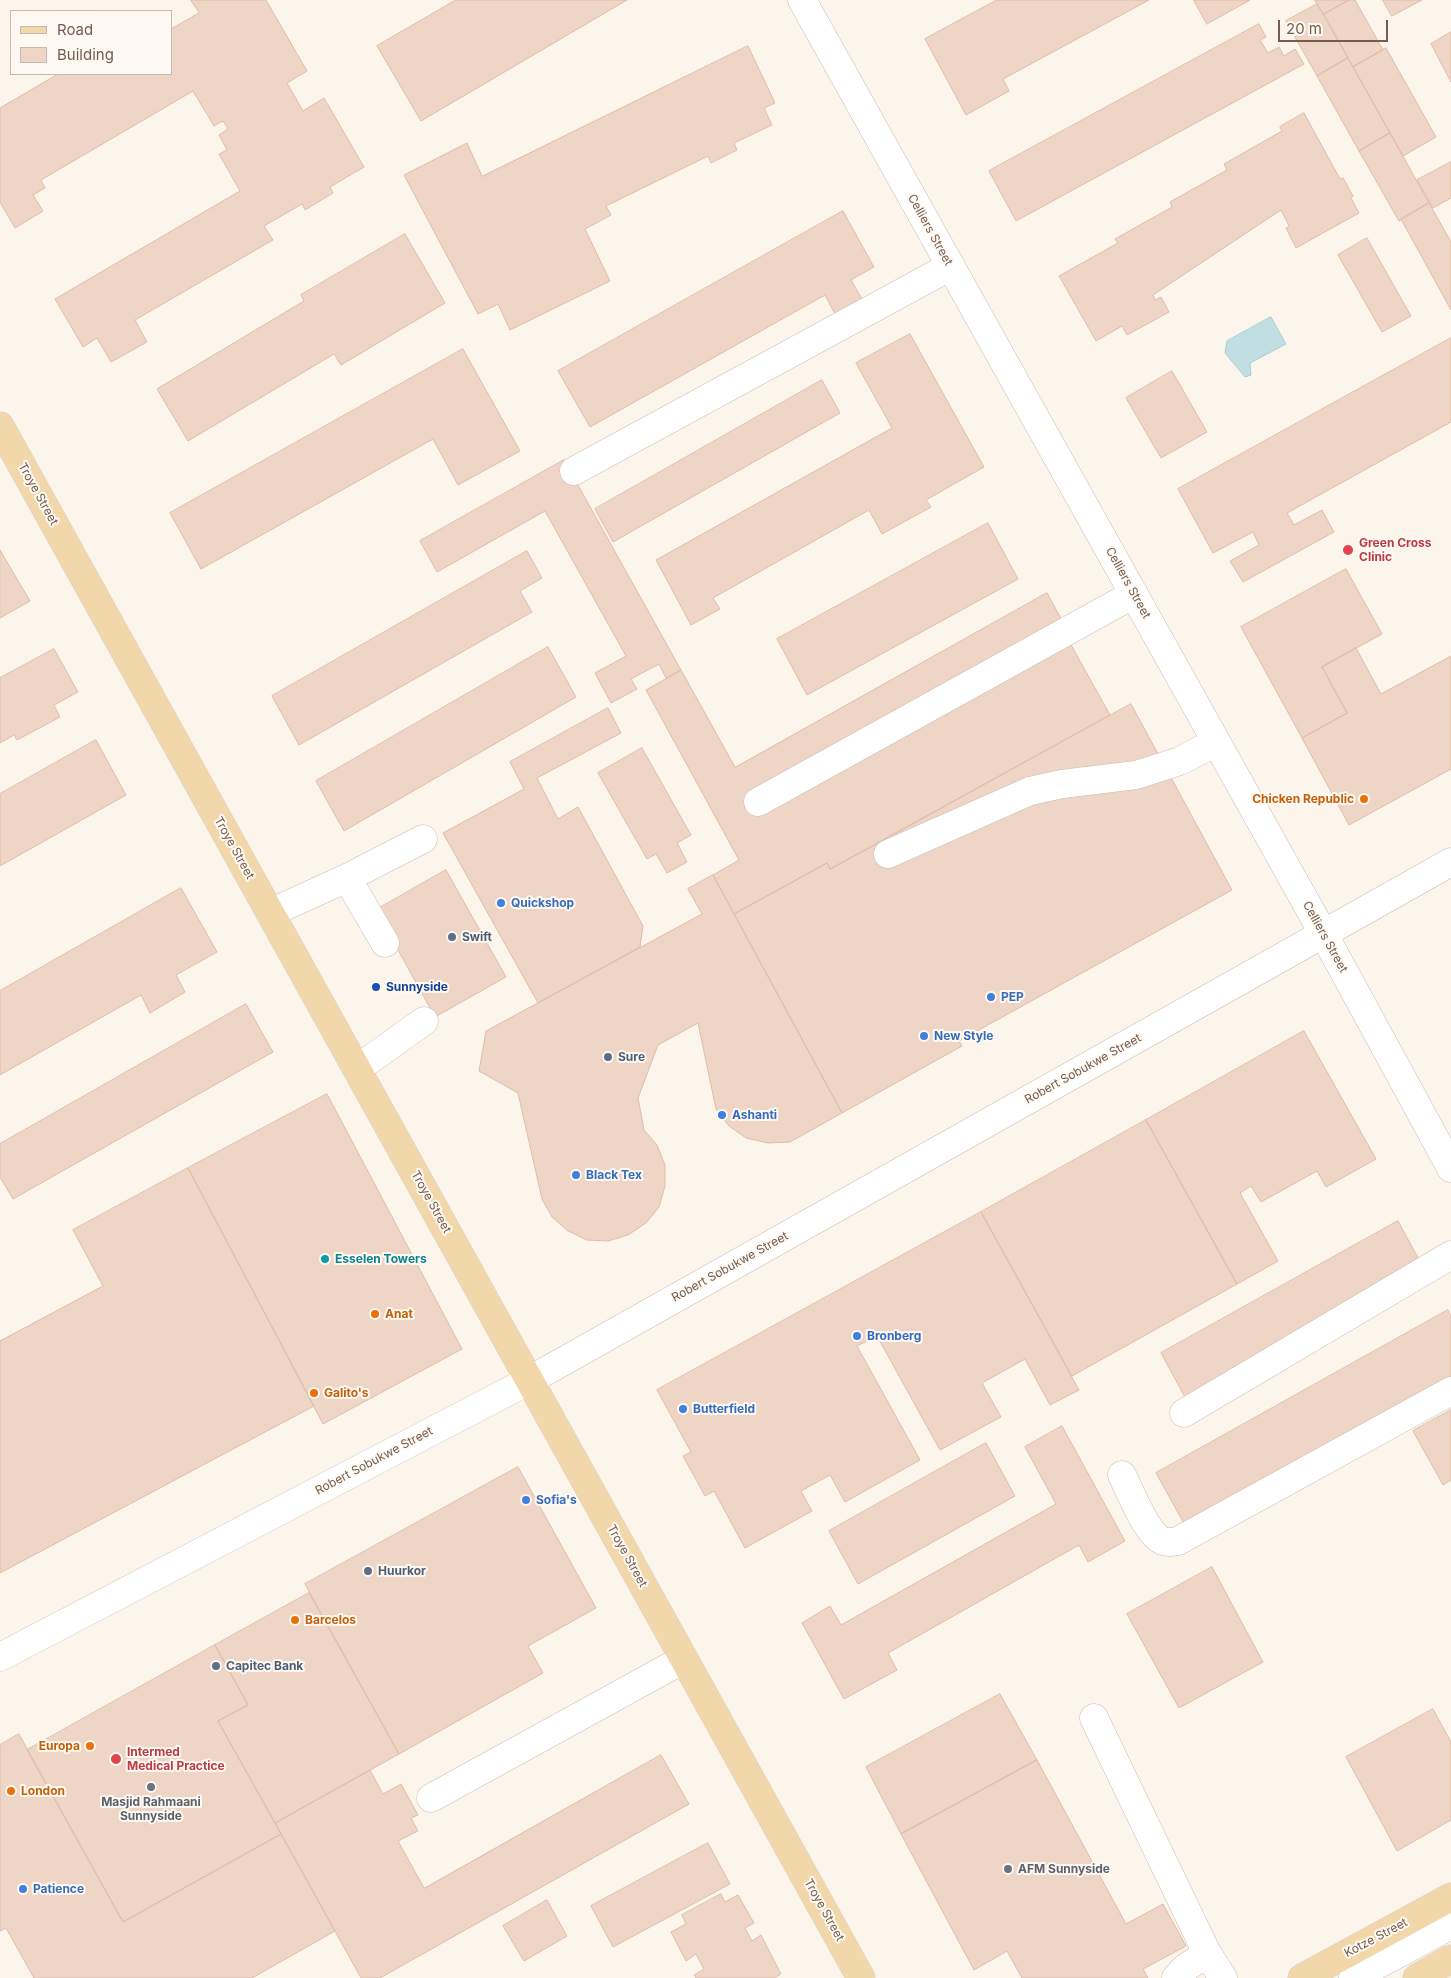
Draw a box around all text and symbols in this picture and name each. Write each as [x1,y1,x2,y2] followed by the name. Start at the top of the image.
[10,10,172,75] legend
[1281,10,1391,42] scale bar
[1286,19,1322,38] text: 20 m
[57,20,93,39] text: Road
[57,45,114,64] text: Building
[904,192,956,268] street label: Celliers Street
[15,460,61,528] street label: Troye Street
[1359,536,1431,564] place label: Green Cross Clinic
[1341,543,1355,557] marker: Green Cross Clinic
[1102,545,1154,621] street label: Celliers Street
[1252,792,1354,806] place label: Chicken Republic
[1358,793,1370,805] marker: Chicken Republic
[211,814,257,882] street label: Troye Street
[511,896,574,910] place label: Quickshop
[495,897,507,909] marker: Quickshop
[1299,899,1351,975] street label: Celliers Street
[462,930,492,944] place label: Swift
[446,931,458,943] marker: Swift
[386,980,448,994] place label: Sunnyside
[370,981,382,993] marker: Sunnyside
[1001,990,1024,1004] place label: PEP
[985,991,997,1003] marker: PEP
[934,1029,993,1043] place label: New Style
[918,1030,930,1042] marker: New Style
[1022,1031,1144,1107] street label: Robert Sobukwe Street
[618,1050,645,1064] place label: Sure
[602,1051,614,1063] marker: Sure
[732,1108,777,1122] place label: Ashanti
[716,1109,728,1121] marker: Ashanti
[408,1168,454,1236] street label: Troye Street
[586,1168,642,1182] place label: Black Tex
[570,1169,582,1181] marker: Black Tex
[669,1229,791,1305] street label: Robert Sobukwe Street
[335,1252,427,1266] place label: Esselen Towers
[319,1253,331,1265] marker: Esselen Towers
[385,1307,413,1321] place label: Anat
[369,1308,381,1320] marker: Anat
[867,1329,921,1343] place label: Bronberg
[851,1330,863,1342] marker: Bronberg
[324,1386,369,1400] place label: Galito's
[308,1387,320,1399] marker: Galito's
[693,1402,755,1416] place label: Butterfield
[677,1403,689,1415] marker: Butterfield
[313,1424,435,1498] street label: Robert Sobukwe Street
[536,1493,577,1507] place label: Sofia's
[520,1494,532,1506] marker: Sofia's
[604,1522,650,1590] street label: Troye Street
[378,1564,426,1578] place label: Huurkor
[362,1565,374,1577] marker: Huurkor
[305,1613,356,1627] place label: Barcelos
[289,1614,301,1626] marker: Barcelos
[226,1659,303,1673] place label: Capitec Bank
[210,1660,222,1672] marker: Capitec Bank
[39,1739,80,1753] place label: Europa
[84,1740,96,1752] marker: Europa
[127,1745,225,1773] place label: Intermed Medical Practice
[109,1752,123,1766] marker: Intermed Medical Practice
[145,1781,157,1793] marker: Masjid Rahmaani Sunnyside
[21,1784,65,1798] place label: London
[5,1785,17,1797] marker: London
[101,1795,201,1823] place label: Masjid Rahmaani Sunnyside
[1018,1862,1110,1876] place label: AFM Sunnyside
[1002,1863,1014,1875] marker: AFM Sunnyside
[801,1876,847,1944] street label: Troye Street
[33,1882,84,1896] place label: Patience
[17,1883,29,1895] marker: Patience
[1342,1915,1410,1961] street label: Kotze Street

